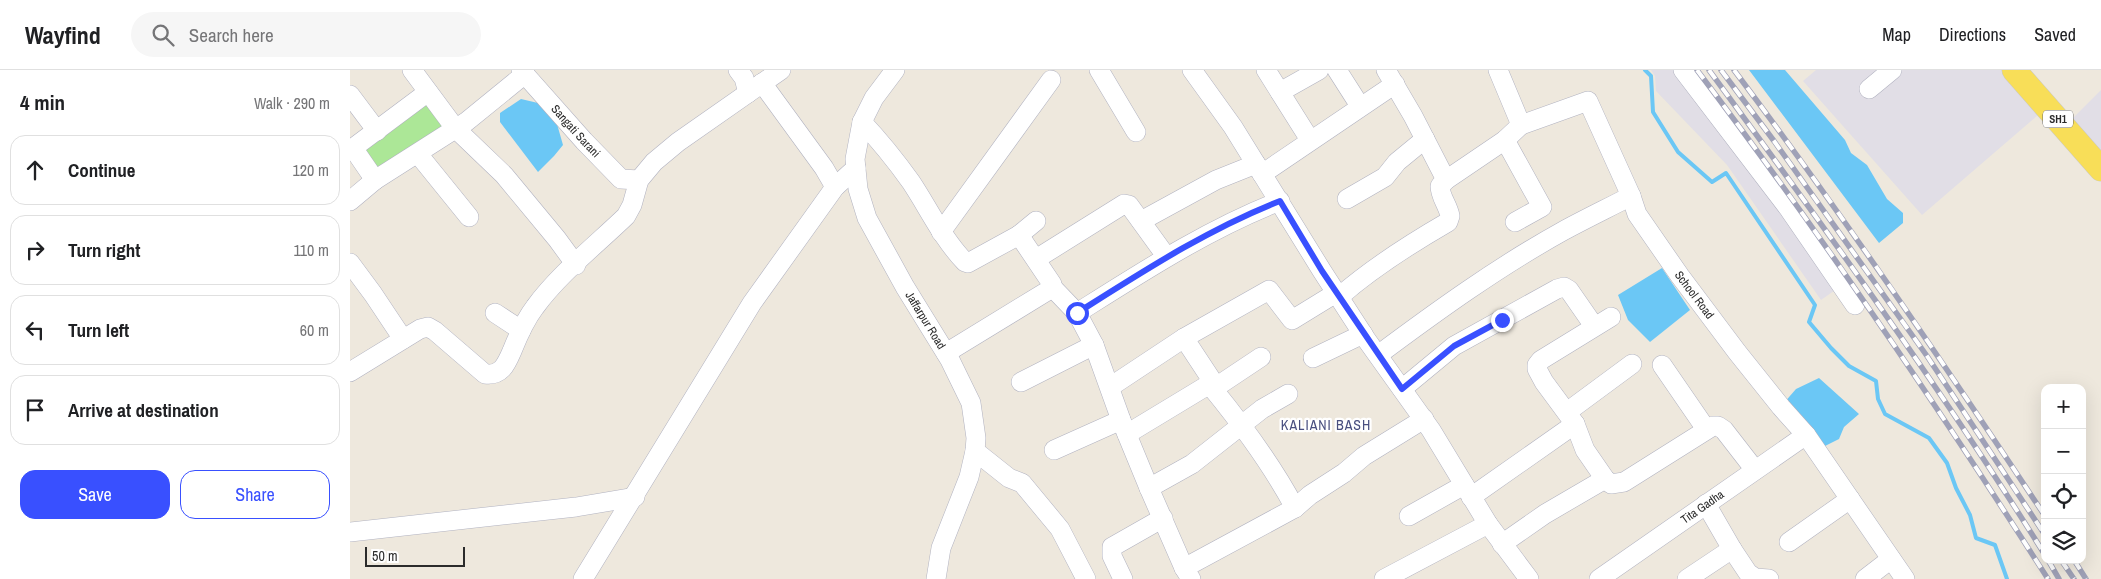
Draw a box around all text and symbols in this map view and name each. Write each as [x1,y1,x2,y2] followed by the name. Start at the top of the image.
[131,12,481,57] search box
[25,19,101,51] text: Wayfind
[149,21,177,49] icon: search
[189,22,274,48] text: Search here
[1882,22,1911,47] text: Map
[1939,22,2006,47] text: Directions
[2034,22,2076,47] text: Saved
[20,88,65,117] text: 4 min
[254,92,330,114] text: Walk · 290 m
[548,101,604,161] street label: Sangati Sarani
[2043,111,2073,128] road number: SH1
[21,156,49,184] icon: ahead
[68,157,136,183] text: Continue
[293,159,329,181] text: 120 m
[21,236,49,264] icon: right
[68,237,140,263] text: Turn right
[293,239,329,261] text: 110 m
[1671,268,1718,322] street label: School Road
[902,289,949,352] street label: Jaffarpur Road
[1066,302,1089,325] route start
[1491,309,1514,332] route end
[21,316,49,344] icon: left
[68,317,129,343] text: Turn left
[300,319,329,341] text: 60 m
[2041,384,2086,564] map controls
[2041,384,2086,429] button: +
[21,396,49,424] icon: arrive
[68,397,219,423] text: Arrive at destination
[1281,416,1371,434] district label: KALIANI BASH
[2041,429,2086,474] button: −
[20,470,170,519] button: Save
[180,470,330,519] button: Share
[2041,474,2086,519] button: locate
[1678,486,1728,528] street label: Tita Gadha
[2041,519,2086,564] button: layers
[365,544,465,567] scale bar
[372,547,398,565] text: 50 m

